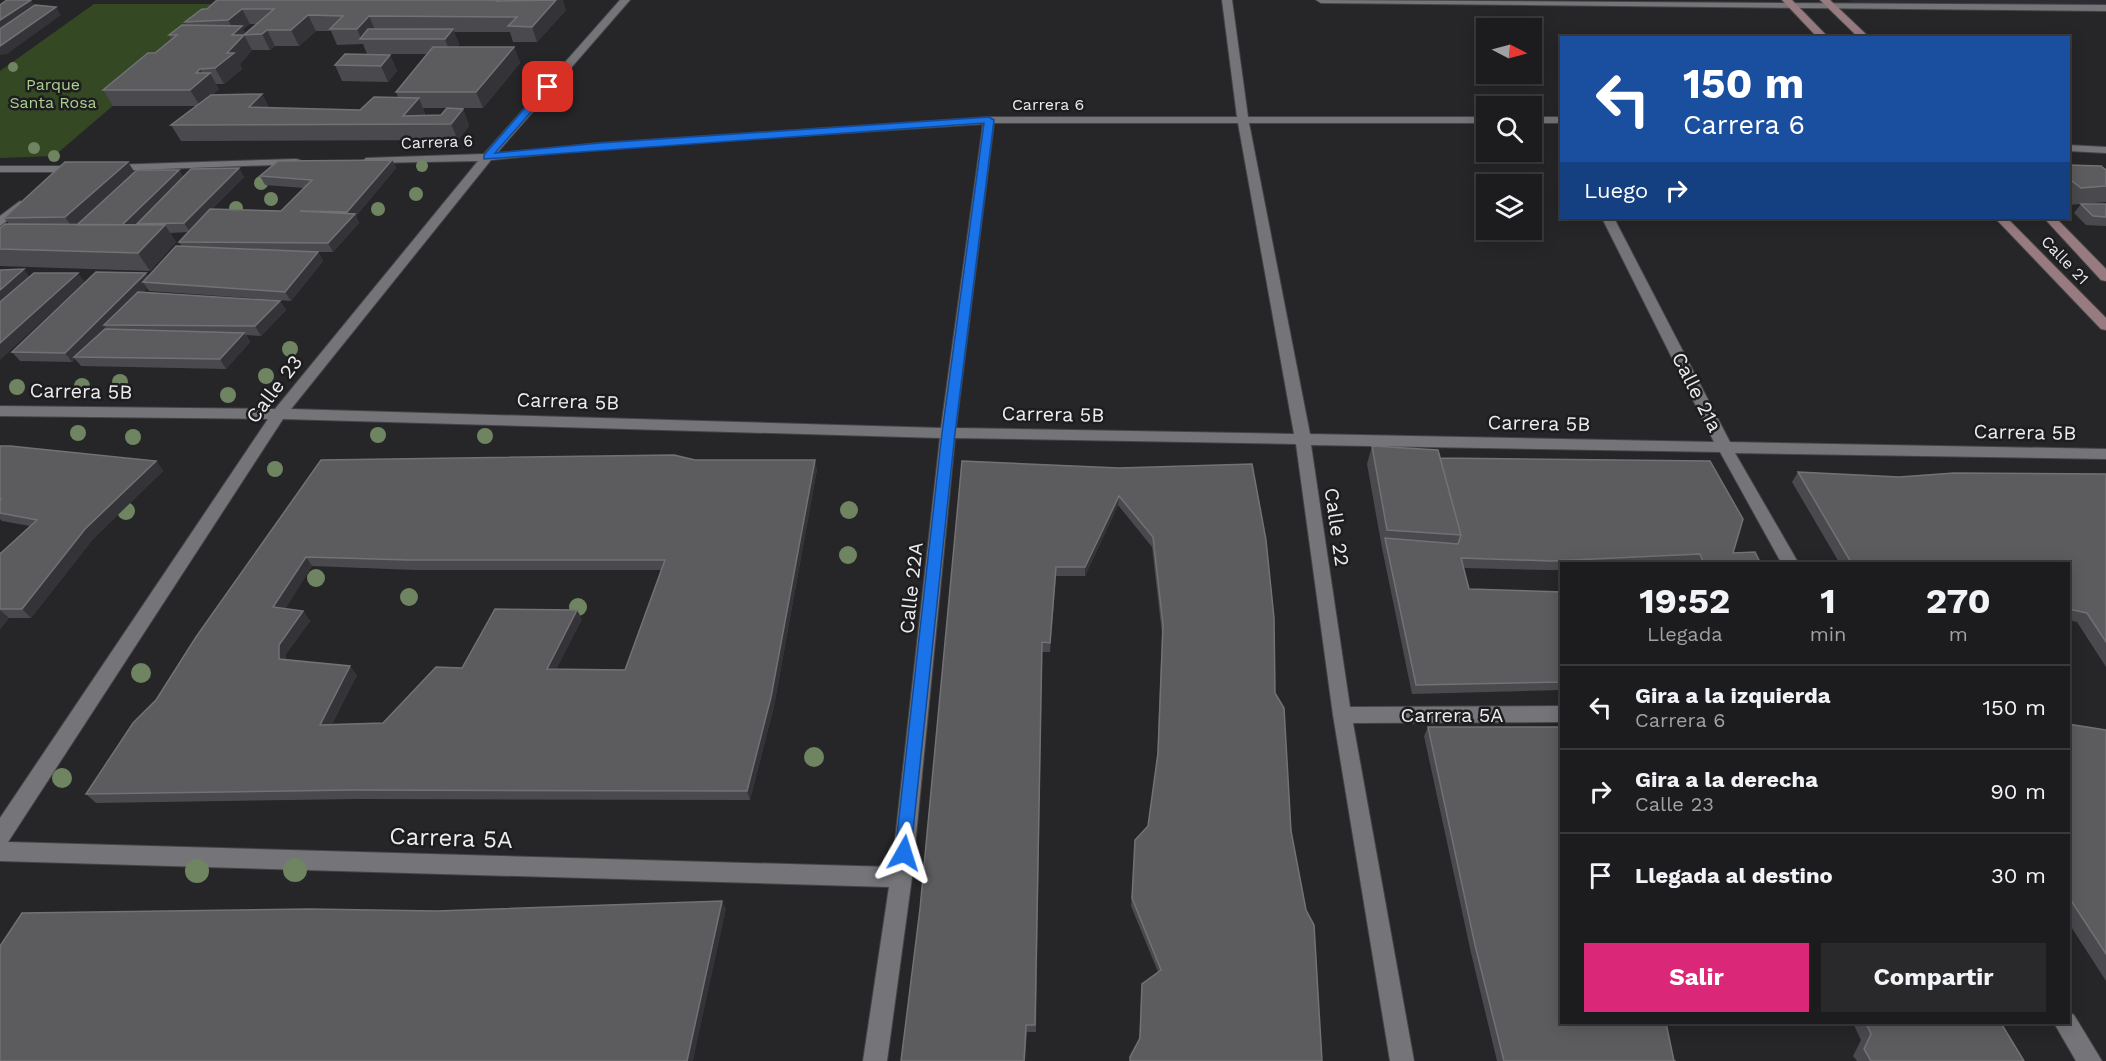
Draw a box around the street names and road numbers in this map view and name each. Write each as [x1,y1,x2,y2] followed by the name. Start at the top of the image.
[1012,95,1084,114] street label: Carrera 6
[401,131,473,153] street label: Carrera 6
[2037,232,2093,288] street label: Calle 21
[1667,348,1727,436] street label: Calle 21a
[241,350,307,428] street label: Calle 23
[29,378,133,404] street label: Carrera 5B
[516,387,620,415] street label: Carrera 5B
[1001,401,1105,427] street label: Carrera 5B
[1487,410,1591,436] street label: Carrera 5B
[1973,419,2077,445] street label: Carrera 5B
[1320,486,1354,568] street label: Calle 22
[894,541,928,635] street label: Calle 22A
[1401,703,1503,727] street label: Carrera 5A
[389,822,513,854] street label: Carrera 5A

